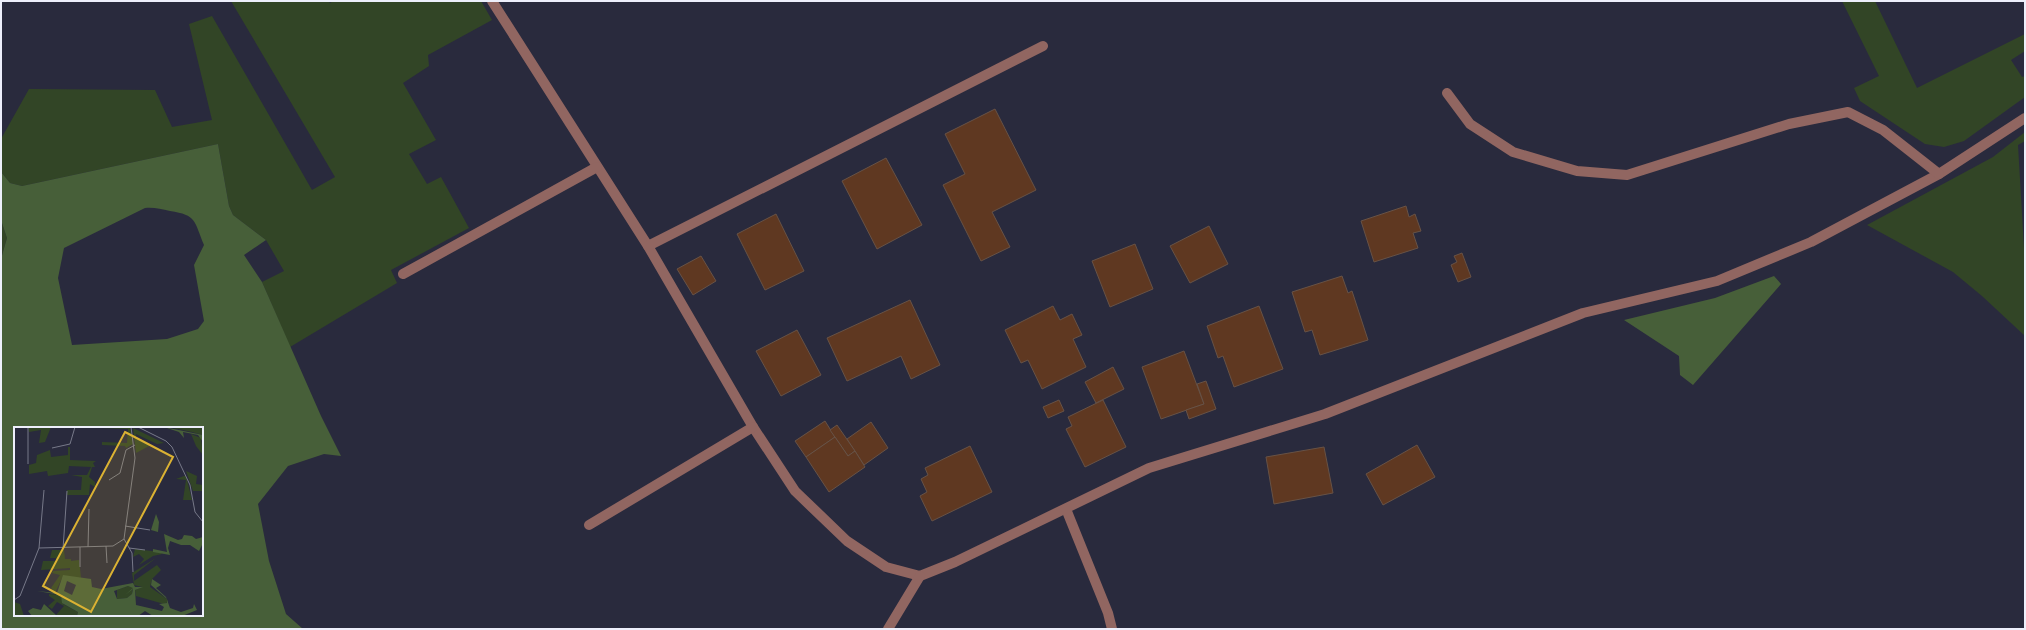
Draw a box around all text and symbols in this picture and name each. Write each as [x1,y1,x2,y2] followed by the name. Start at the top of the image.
[14,427,203,616] inset map

